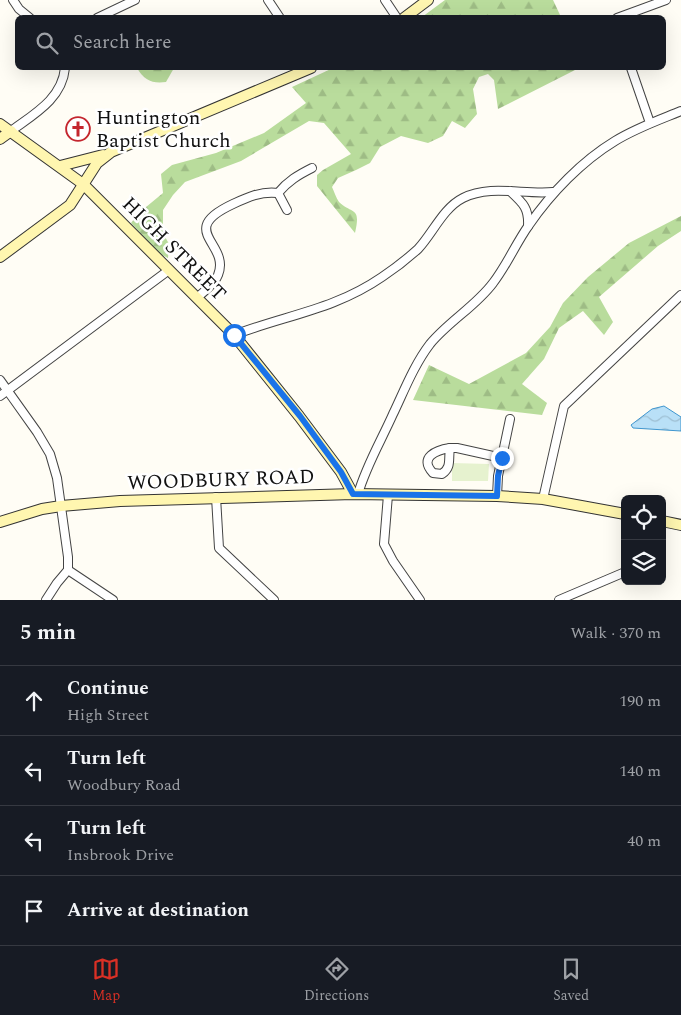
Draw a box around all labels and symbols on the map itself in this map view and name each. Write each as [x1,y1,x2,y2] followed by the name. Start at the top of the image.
[96,103,231,156] place label: Huntington Baptist Church
[65,116,91,142] church icon: Huntington Baptist Church
[115,190,233,308] street label: HIGH STREET
[223,324,246,347] route start
[491,447,514,470] route end
[127,462,315,498] street label: WOODBURY ROAD

